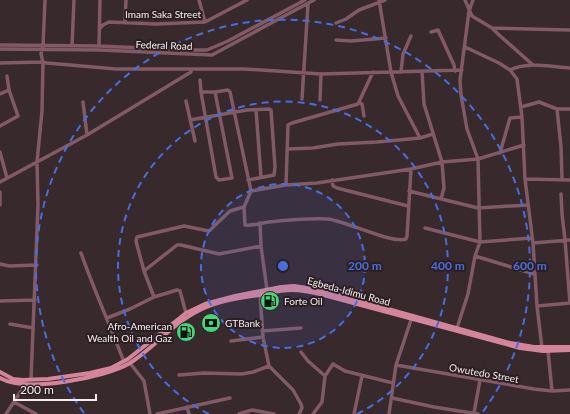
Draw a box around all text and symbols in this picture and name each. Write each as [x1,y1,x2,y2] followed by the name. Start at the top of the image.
[125,8,201,20] street label: Imam Saka Street
[135,38,193,52] street label: Federal Road
[348,258,382,273] text: 200 m
[431,258,465,273] text: 400 m
[513,258,547,273] text: 600 m
[276,259,290,273] centre of rings
[306,274,392,308] street label: Egbeda-Idimu Road
[259,290,281,312] fuel station icon: Forte Oil
[284,295,323,307] place label: Forte Oil
[200,312,222,334] bank icon: GTBank
[225,317,261,329] place label: GTBank
[87,320,172,344] place label: Afro-American Wealth Oil and Gaz
[175,321,197,343] fuel station icon: Afro-American Wealth Oil and Gaz
[448,361,520,385] street label: Owutedo Street
[14,376,96,402] scale bar
[20,382,54,397] text: 200 m

